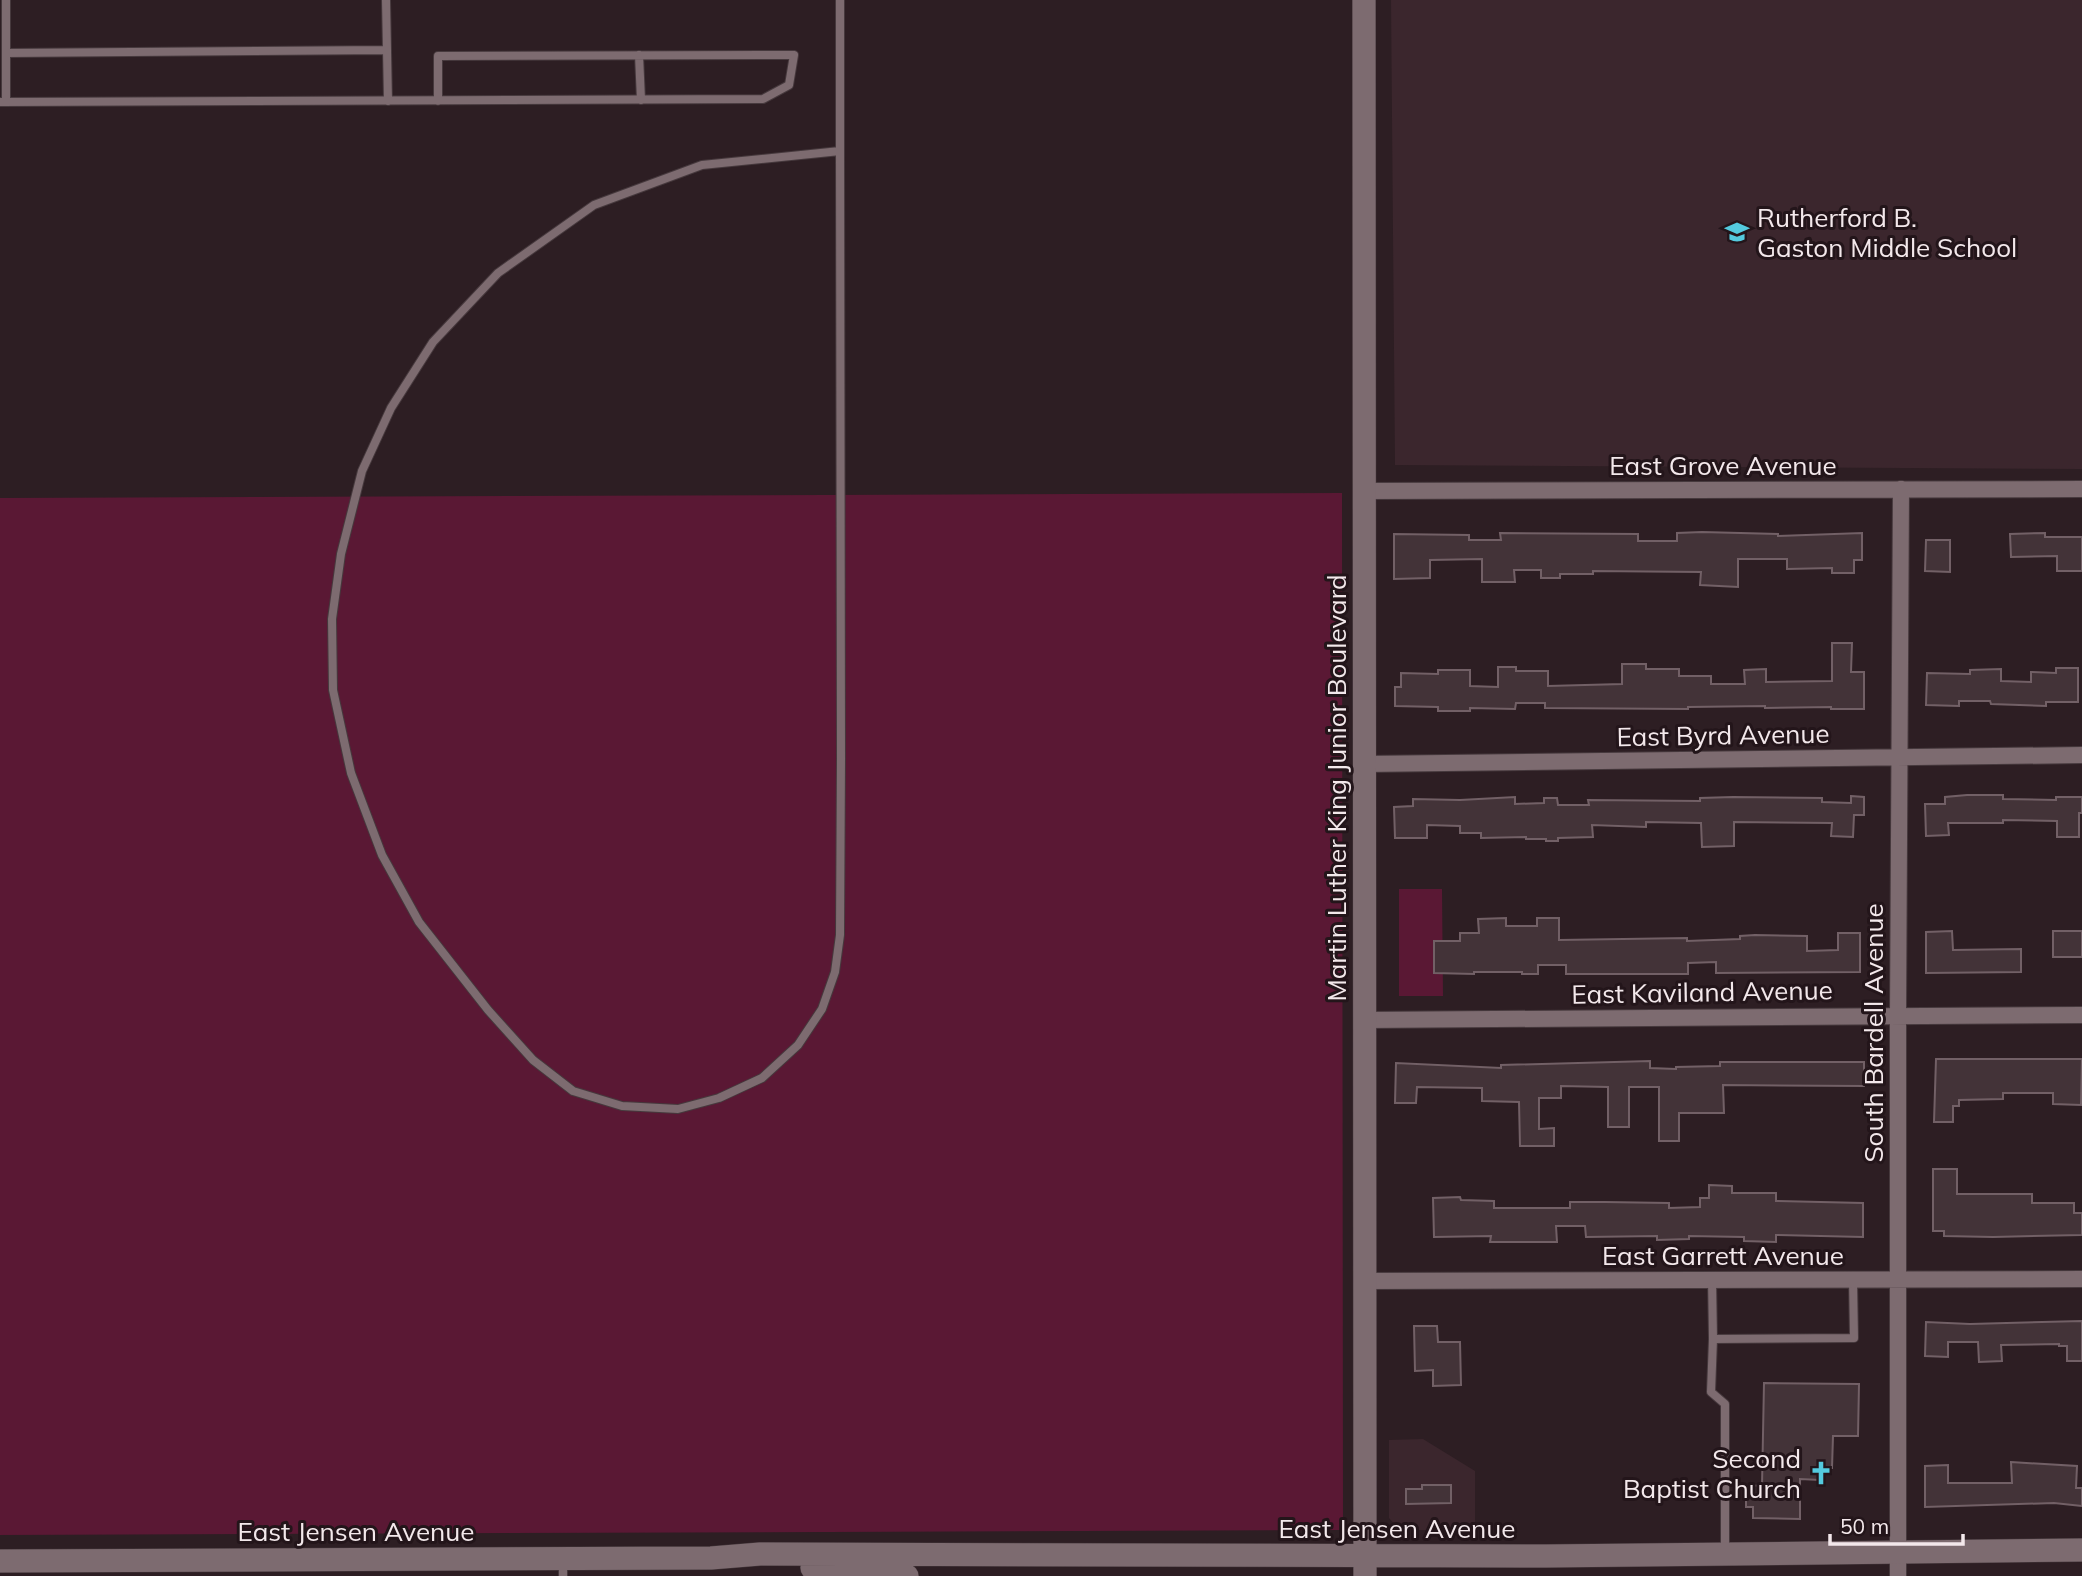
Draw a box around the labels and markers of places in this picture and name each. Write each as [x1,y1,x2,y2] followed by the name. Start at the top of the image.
[1757,201,2017,264] place label: Rutherford B. Gaston Middle School
[1723,218,1751,246] school or university icon: Rutherford B. Gaston Middle School
[1623,1442,1801,1505] place label: Second Baptist Church
[1807,1459,1835,1487] church icon: Second Baptist Church

